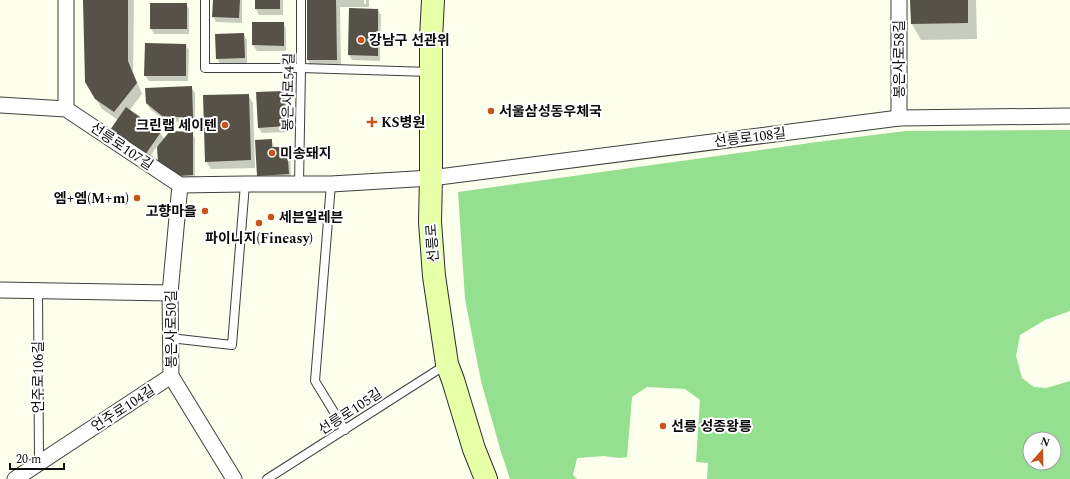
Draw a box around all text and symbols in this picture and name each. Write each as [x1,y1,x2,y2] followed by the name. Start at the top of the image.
[889,20,910,98] street label: 봉은사로58길
[369,30,450,51] place label: 강남구 선관위
[356,35,366,45] marker: 강남구 선관위
[277,53,300,131] street label: 봉은사로54길
[499,101,602,122] place label: 서울삼성동우체국
[486,106,496,116] marker: 서울삼성동우체국
[381,112,425,133] place label: KS병원
[136,115,217,136] place label: 크린랩 세이텐
[366,116,378,128] marker: KS병원
[86,117,158,175] street label: 선릉로107길
[220,120,230,130] marker: 크린랩 세이텐
[713,123,787,152] street label: 선릉로108길
[280,143,332,164] place label: 미송돼지
[267,148,277,158] marker: 미송돼지
[54,188,129,209] place label: 엠+엠(M+m)
[132,193,142,203] marker: 엠+엠(M+m)
[145,201,197,222] place label: 고향마을
[200,206,210,216] marker: 고향마을
[279,207,344,228] place label: 세븐일레븐
[266,212,276,222] marker: 세븐일레븐
[254,218,264,228] marker: 파이니지(Fineasy)
[421,223,444,263] street label: 선릉로
[205,228,313,249] place label: 파이니지(Fineasy)
[161,290,182,368] street label: 봉은사로50길
[28,341,49,413] street label: 언주로106길
[87,380,159,437] street label: 언주로104길
[314,383,386,440] street label: 선릉로105길
[671,416,752,437] place label: 선릉 성종왕릉
[658,421,668,431] marker: 선릉 성종왕릉
[1022,431,1062,471] north arrow
[1038,433,1052,452] text: N
[10,445,64,471] scale bar
[16,450,41,469] text: 20 m

